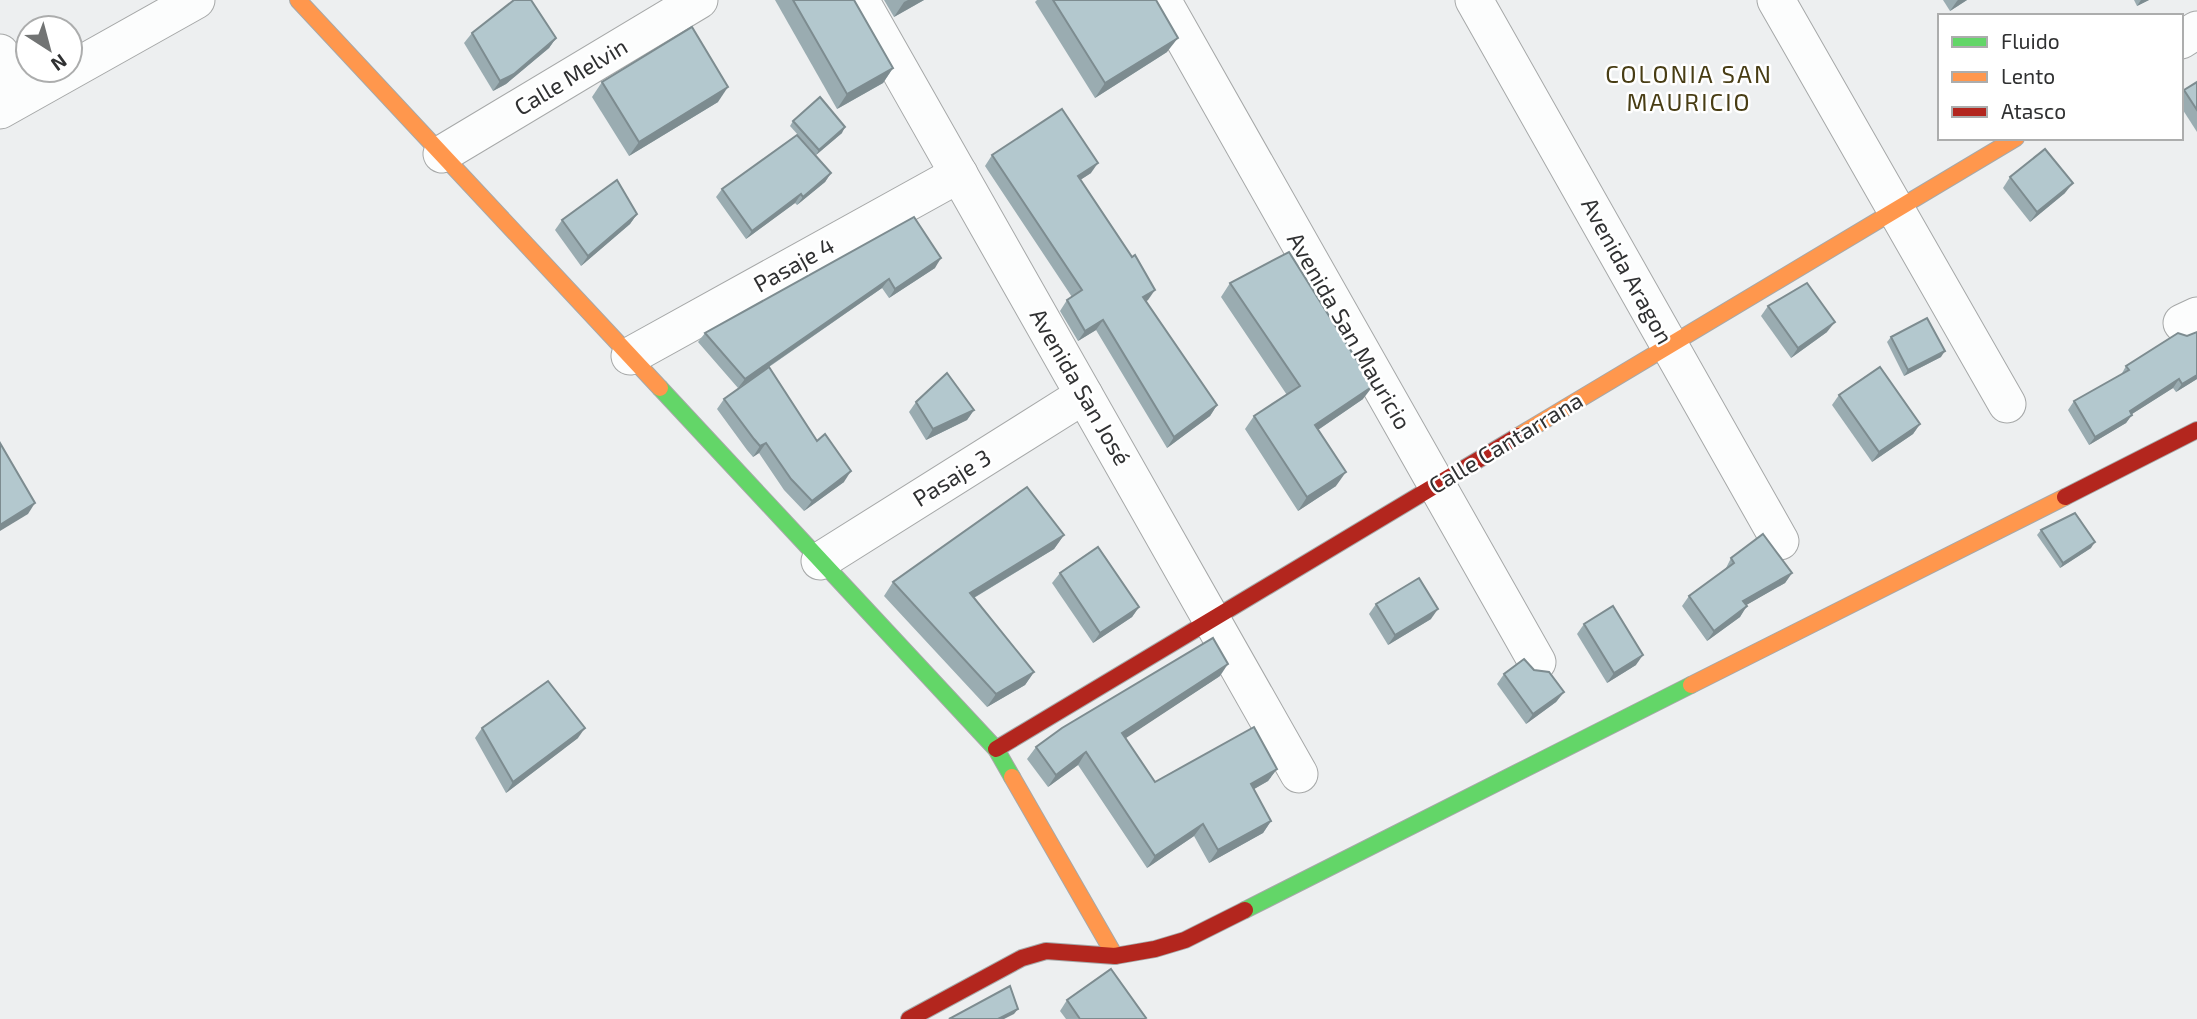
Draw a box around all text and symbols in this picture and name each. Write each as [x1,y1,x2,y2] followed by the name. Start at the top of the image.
[14,14,84,84] north arrow
[1938,14,2183,140] legend
[2001,28,2060,53] text: Fluido
[509,31,632,121] street label: Calle Melvin
[47,50,72,76] text: N
[1605,59,1773,116] district label: COLONIA SAN MAURICIO
[2001,63,2055,88] text: Lento
[2001,98,2066,123] text: Atasco
[1576,192,1680,349] street label: Avenida Aragon
[1282,227,1418,434] street label: Avenida San Mauricio
[748,231,839,298] street label: Pasaje 4
[1025,303,1137,470] street label: Avenida San José
[1424,385,1587,499] street label: Calle Cantarrana
[907,442,996,512] street label: Pasaje 3

